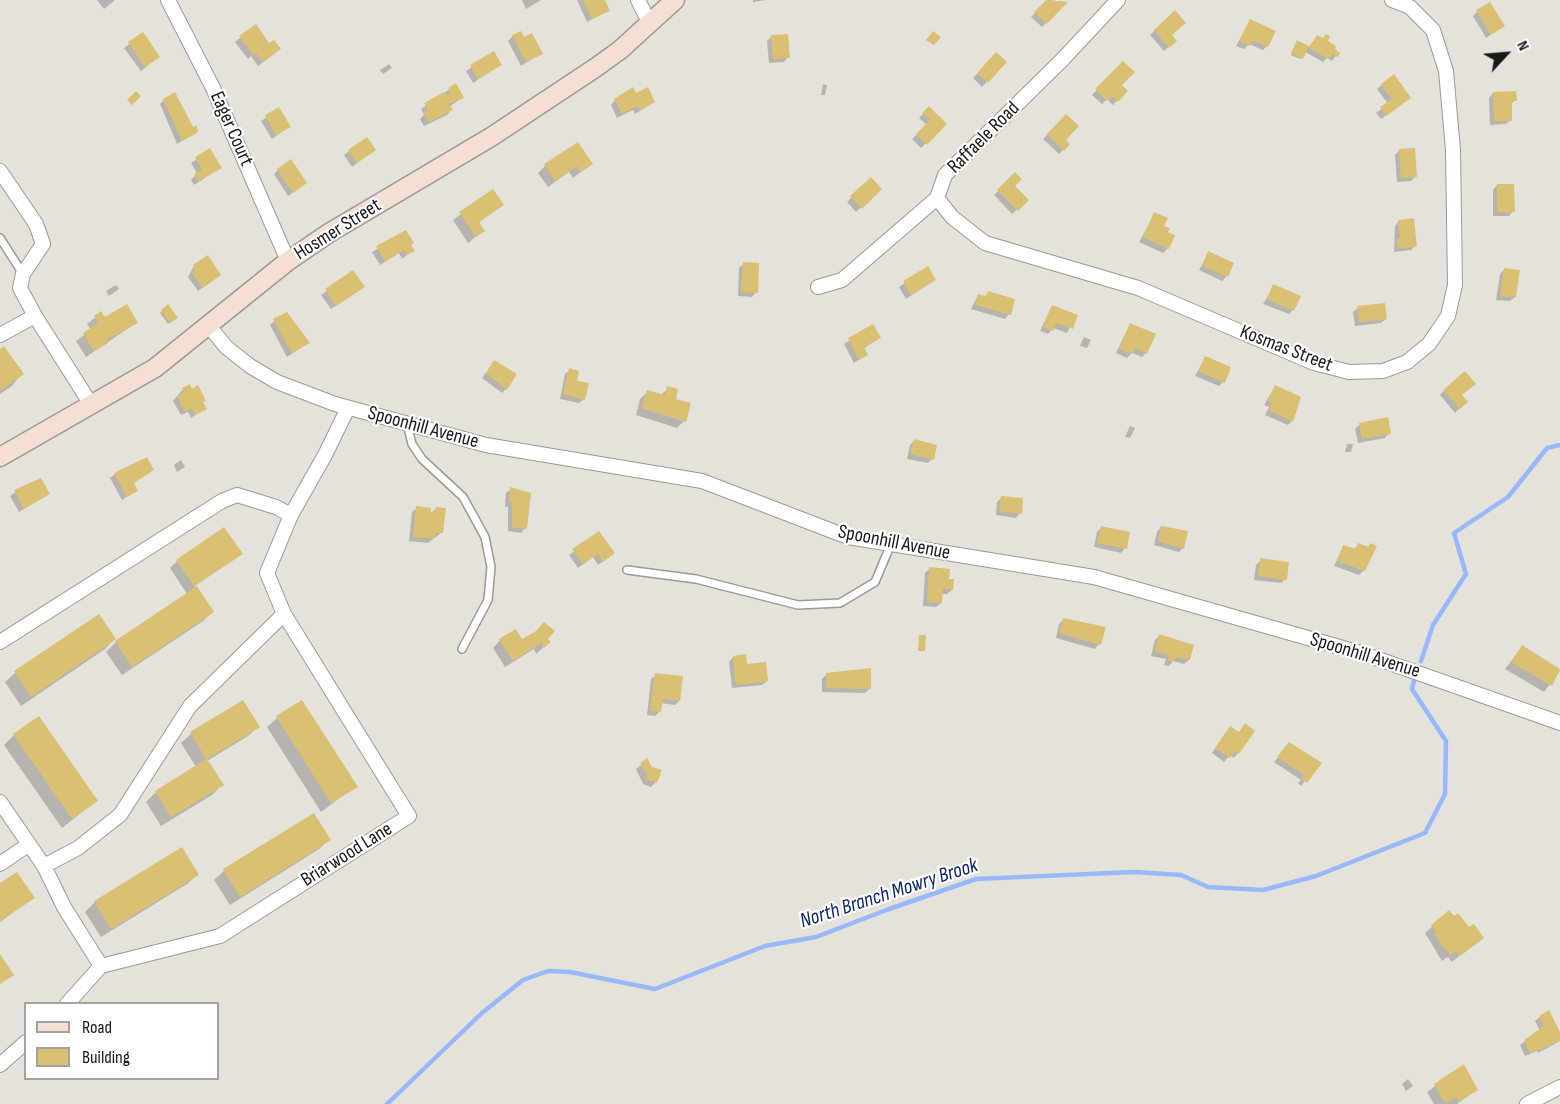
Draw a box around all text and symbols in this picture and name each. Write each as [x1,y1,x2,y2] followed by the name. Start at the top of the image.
[1476,24,1536,84] north arrow
[1512,38,1533,54] text: N
[204,88,258,170] street label: Eager Court
[943,97,1025,179] street label: Raffaele Road
[290,194,386,266] street label: Hosmer Street
[1236,320,1336,378] street label: Kosmas Street
[365,402,481,454] street label: Spoonhill Avenue
[836,520,952,566] street label: Spoonhill Avenue
[1307,628,1423,684] street label: Spoonhill Avenue
[297,818,397,892] street label: Briarwood Lane
[797,853,981,935] water label: North Branch Mowry Brook
[24,1002,219,1080] legend
[82,1017,112,1038] text: Road
[82,1047,130,1068] text: Building

